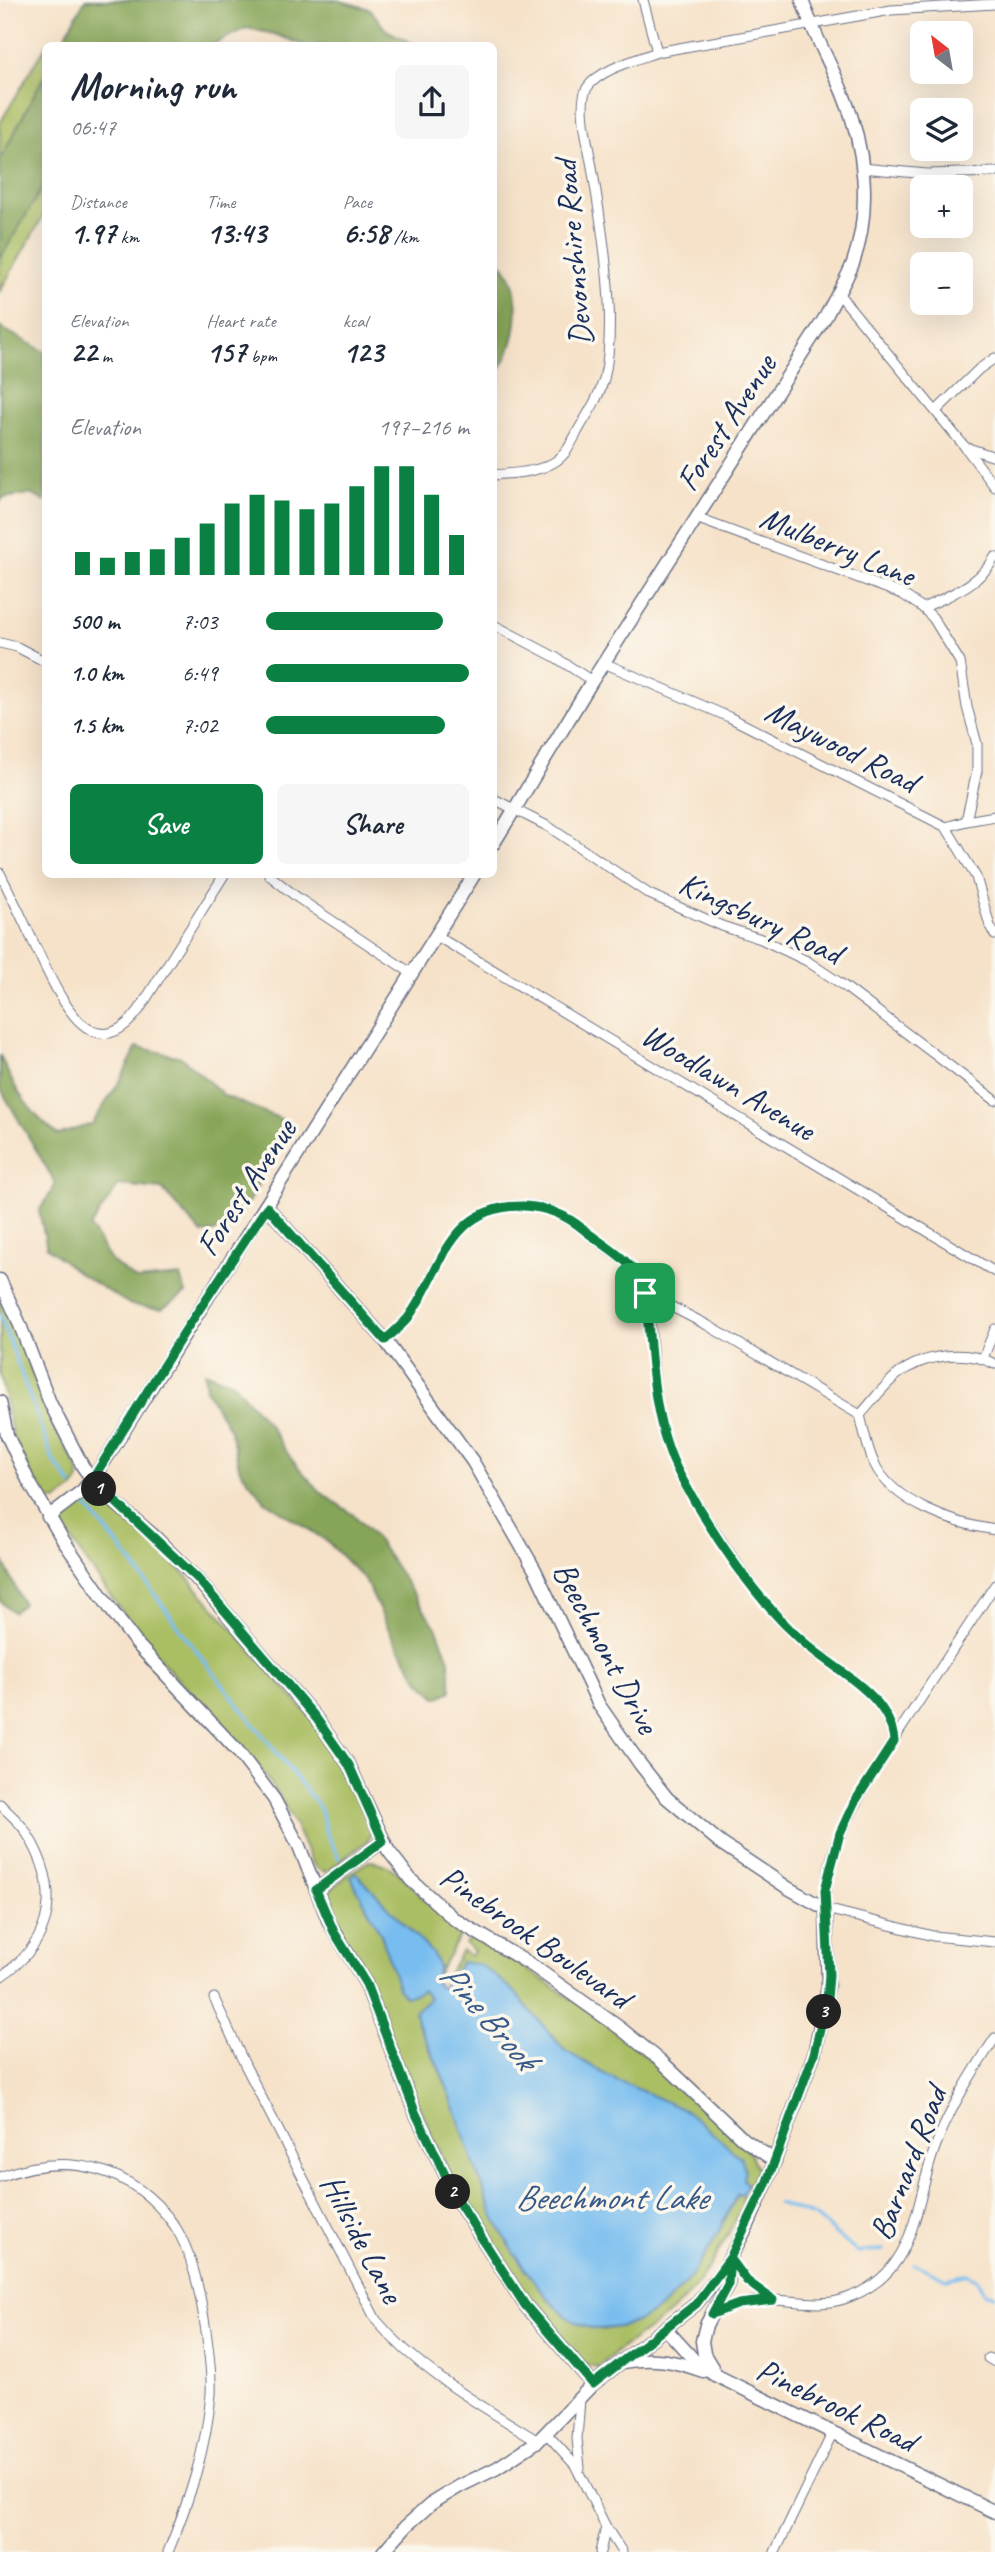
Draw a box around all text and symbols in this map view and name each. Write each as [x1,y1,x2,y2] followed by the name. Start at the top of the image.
[910,21,973,84] north arrow
[910,21,973,315] map controls
[70,63,236,110] text: Morning run
[395,65,469,139] button: share
[910,98,973,161] button: layers
[70,113,116,142] text: 06:47
[544,153,602,348] street label: Devonshire Road
[910,175,973,238] button: +
[70,190,127,214] text: Distance
[206,190,235,214] text: Time
[343,190,372,214] text: Pace
[70,214,116,252] text: 1.97
[206,214,266,252] text: 13:43
[343,214,389,252] text: 6:58
[116,225,139,249] text: km
[389,225,419,249] text: /km
[910,252,973,315] button: −
[70,309,128,333] text: Elevation
[206,309,276,333] text: Heart rate
[343,309,368,333] text: kcal
[70,333,97,371] text: 22
[206,333,246,371] text: 157
[343,333,383,371] text: 123
[97,344,112,368] text: m
[246,344,277,368] text: bpm
[666,344,787,499] street label: Forest Avenue
[70,413,141,442] text: Elevation
[378,413,469,442] text: 197–216 m
[754,496,923,597] street label: Mulberry Lane
[70,607,119,636] text: 500 m
[182,607,218,636] text: 7:03
[70,659,124,688] text: 1.0 km
[182,659,218,688] text: 6:49
[758,690,929,804] street label: Maywood Road
[70,711,123,740] text: 1.5 km
[182,711,218,740] text: 7:02
[70,784,263,864] button: Save
[277,784,469,864] button: Share
[672,862,853,976] street label: Kingsbury Road
[634,1014,825,1151] street label: Woodlawn Avenue
[186,1109,307,1264] street label: Forest Avenue
[615,1263,675,1323] pin
[626,1274,664,1312] icon: arrive
[82,1472,116,1506] pin: 1
[94,1476,103,1500] text: 1
[543,1554,670,1742] street label: Beechmont Drive
[432,1856,643,2021] street label: Pinebrook Boulevard
[430,1954,551,2084] water label: Pine Brook
[806,1994,842,2030] pin: 3
[819,1999,828,2023] text: 3
[860,2076,958,2246] street label: Barnard Road
[311,2167,414,2312] street label: Hillside Lane
[435,2174,470,2210] pin: 2
[515,2175,711,2220] water label: Beechmont Lake
[448,2179,457,2203] text: 2
[750,2348,928,2464] street label: Pinebrook Road

